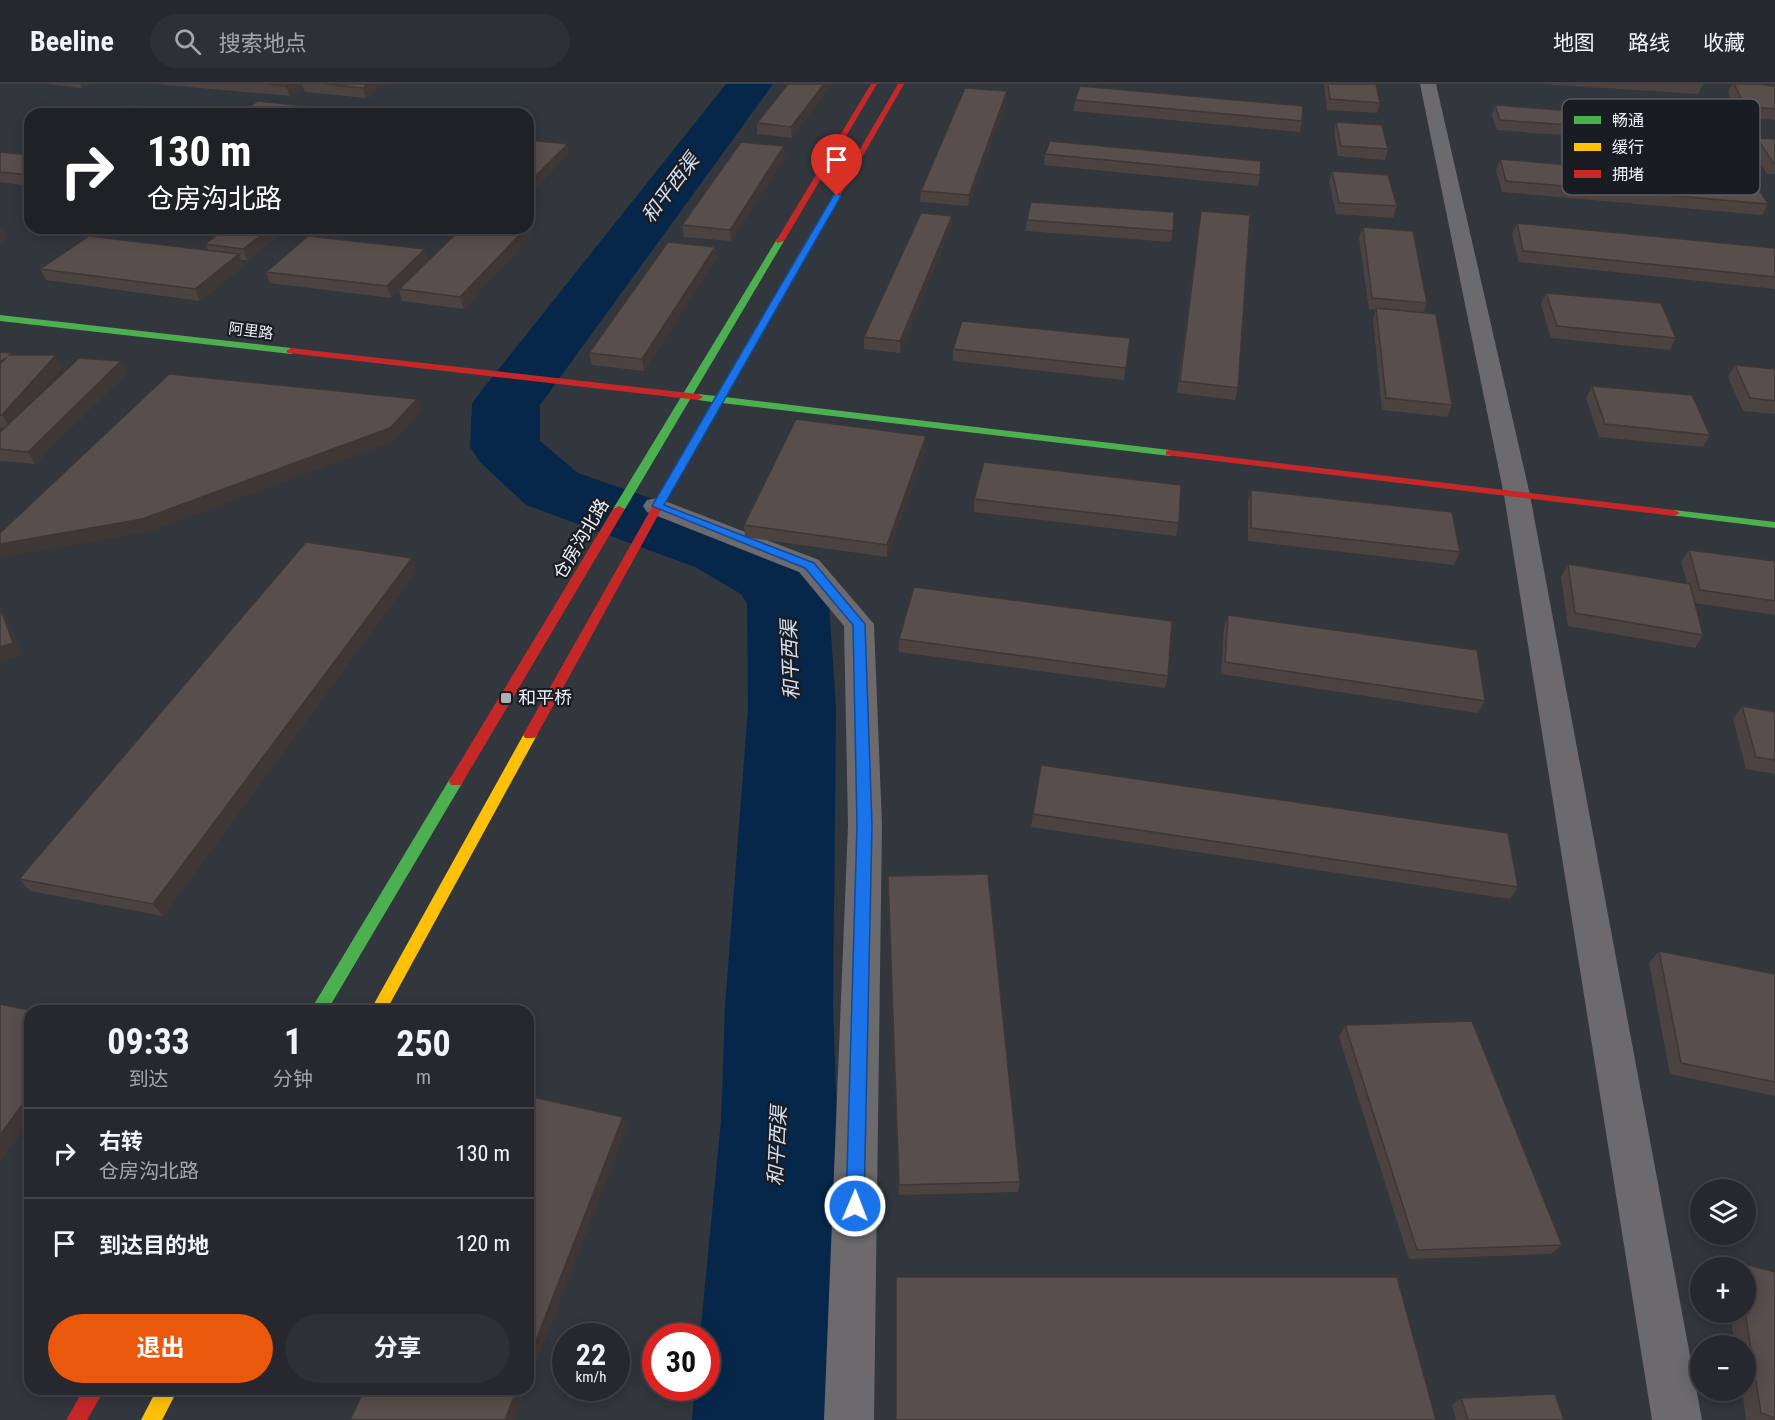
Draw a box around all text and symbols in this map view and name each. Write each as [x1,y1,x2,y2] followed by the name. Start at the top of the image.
[150,14,570,68] search box
[30,25,114,58] text: Beeline
[171,25,204,58] icon: search
[219,31,307,56] text: 搜索地点
[1553,31,1595,55] text: 地图
[1628,31,1670,55] text: 路线
[1703,31,1745,55] text: 收藏
[1562,99,1760,195] legend
[1612,111,1644,130] text: 畅通
[147,127,252,176] text: 130 m
[48,132,126,210] icon: right
[811,134,862,196] pin
[1612,138,1644,157] text: 缓行
[820,143,853,176] icon: arrive
[636,146,705,227] water label: 和平西渠
[1612,165,1644,184] text: 拥堵
[147,183,282,215] text: 仓房沟北路
[228,319,274,343] street label: 阿里路
[548,495,613,583] street label: 仓房沟北路
[777,617,803,700] water label: 和平西渠
[518,687,572,708] place label: 和平桥
[499,691,513,705] marker: 和平桥
[107,1021,190,1063] text: 09:33
[284,1021,302,1063] text: 1
[396,1023,451,1065] text: 250
[416,1065,431,1089] text: m
[129,1067,169,1091] text: 到达
[273,1067,313,1091] text: 分钟
[763,1102,791,1187] water label: 和平西渠
[99,1129,143,1154] text: 右转
[48,1137,81,1170] icon: right
[456,1141,510,1166] text: 130 m
[99,1159,199,1183] text: 仓房沟北路
[823,1174,887,1238] position arrow
[1690,1179,1756,1401] map controls
[1690,1179,1756,1245] button: layers
[48,1227,81,1260] icon: arrive
[456,1231,510,1256] text: 120 m
[99,1233,209,1258] text: 到达目的地
[1690,1257,1756,1323] button: +
[48,1314,273,1383] button: 退出
[285,1314,510,1383] button: 分享
[642,1323,720,1401] speed limit sign: 30
[1690,1335,1756,1401] button: −
[576,1337,606,1372] text: 22
[576,1368,606,1386] text: km/h

